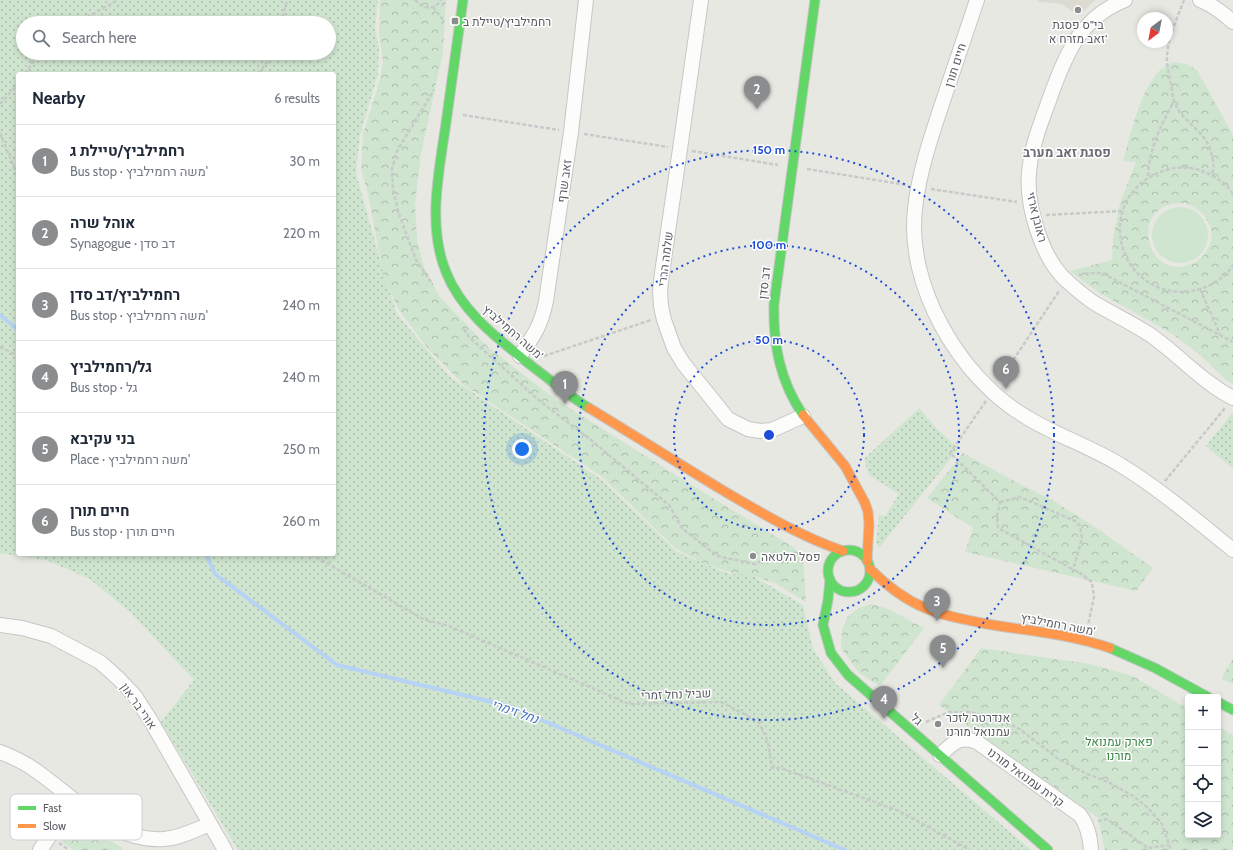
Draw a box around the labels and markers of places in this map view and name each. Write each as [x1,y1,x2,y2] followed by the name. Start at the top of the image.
[1073,5,1083,15] marker: בי"ס פסגת זאב מזרח א'
[463,14,551,29] place label: רחמילביץ/טיילת ב
[450,16,460,26] marker: רחמילביץ/טיילת ב
[1049,17,1107,46] place label: בי"ס פסגת זאב מזרח א'
[744,76,770,109] pin: 2
[993,356,1019,389] pin: 6
[552,371,578,404] pin: 1
[762,428,776,442] centre of rings
[761,549,820,564] place label: פסל הלטאה
[748,551,758,561] marker: פסל הלטאה
[924,588,950,621] pin: 3
[930,635,956,668] pin: 5
[871,686,897,719] pin: 4
[946,710,1010,739] place label: אנדרטה לזכר עמנואל מורנו
[933,719,943,729] marker: אנדרטה לזכר עמנואל מורנו

